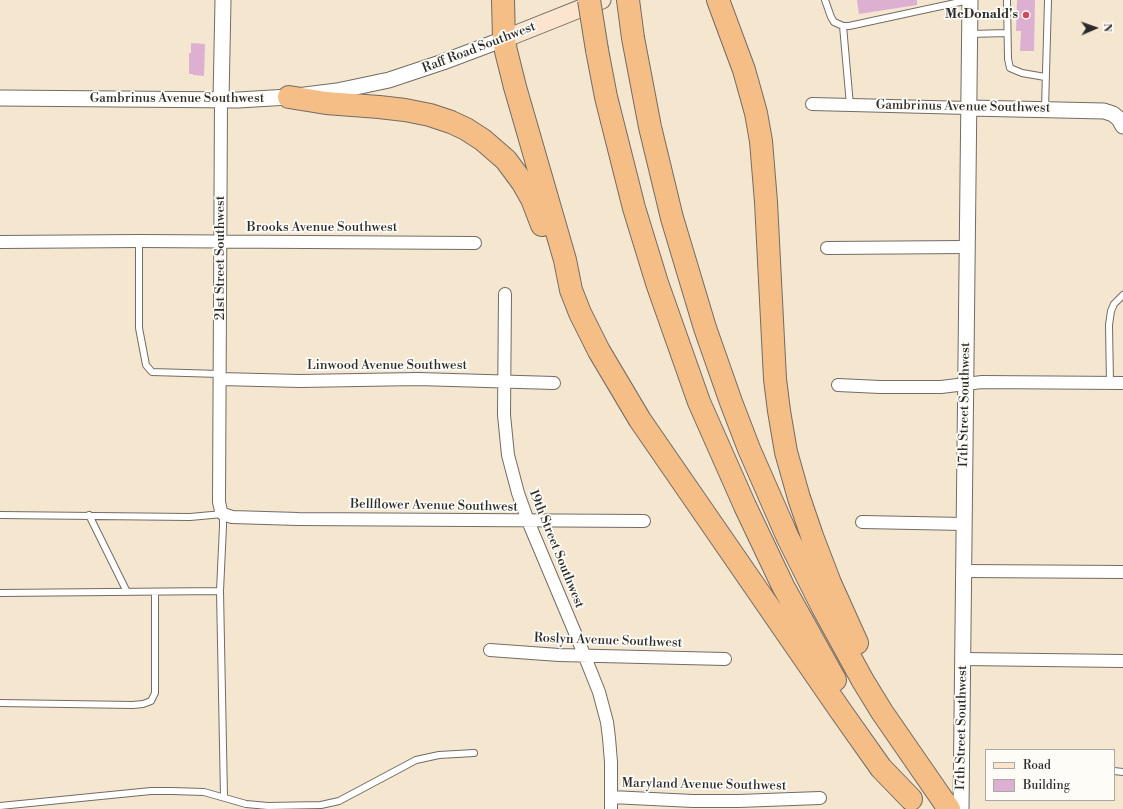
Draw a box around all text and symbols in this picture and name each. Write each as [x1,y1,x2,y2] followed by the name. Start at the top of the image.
[945,7,1018,23] place label: McDonald's
[1075,8,1115,48] north arrow
[1021,10,1031,20] marker: McDonald's
[420,19,538,77] street label: Raff Road Southwest
[1100,23,1114,32] text: N
[90,91,264,107] street label: Gambrinus Avenue Southwest
[876,98,1050,116] street label: Gambrinus Avenue Southwest
[213,196,229,320] street label: 21st Street Southwest
[247,220,397,236] street label: Brooks Avenue Southwest
[956,342,974,468] street label: 17th Street Southwest
[307,358,467,374] street label: Linwood Avenue Southwest
[525,487,587,611] street label: 19th Street Southwest
[350,497,518,515] street label: Bellflower Avenue Southwest
[534,631,682,651] street label: Roslyn Avenue Southwest
[953,665,971,791] street label: 17th Street Southwest
[985,749,1115,801] legend
[1023,758,1051,773] text: Road
[622,776,786,794] street label: Maryland Avenue Southwest
[1023,778,1070,793] text: Building

